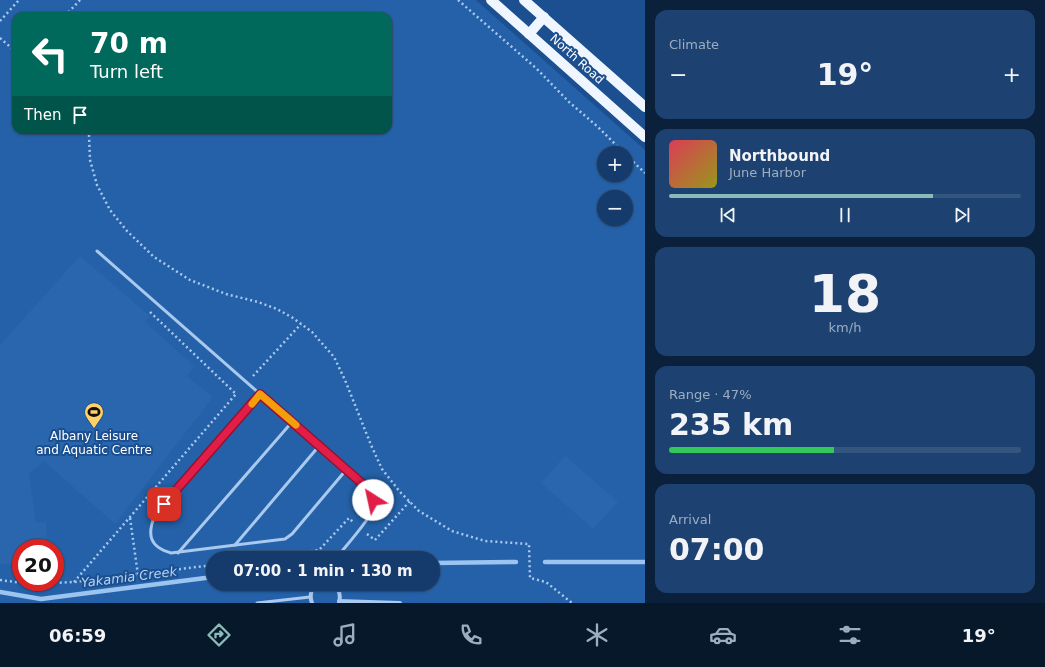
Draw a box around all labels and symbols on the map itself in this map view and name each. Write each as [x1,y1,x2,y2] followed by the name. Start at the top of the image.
[547,31,607,87] street label: North Road
[83,401,105,429] sports icon: Albany Leisure and Aquatic Centre
[36,429,152,457] place label: Albany Leisure and Aquatic Centre
[352,479,394,521] position arrow
[147,487,181,521] pin
[12,539,64,591] speed limit sign: 20
[80,564,178,590] water label: Yakamia Creek

